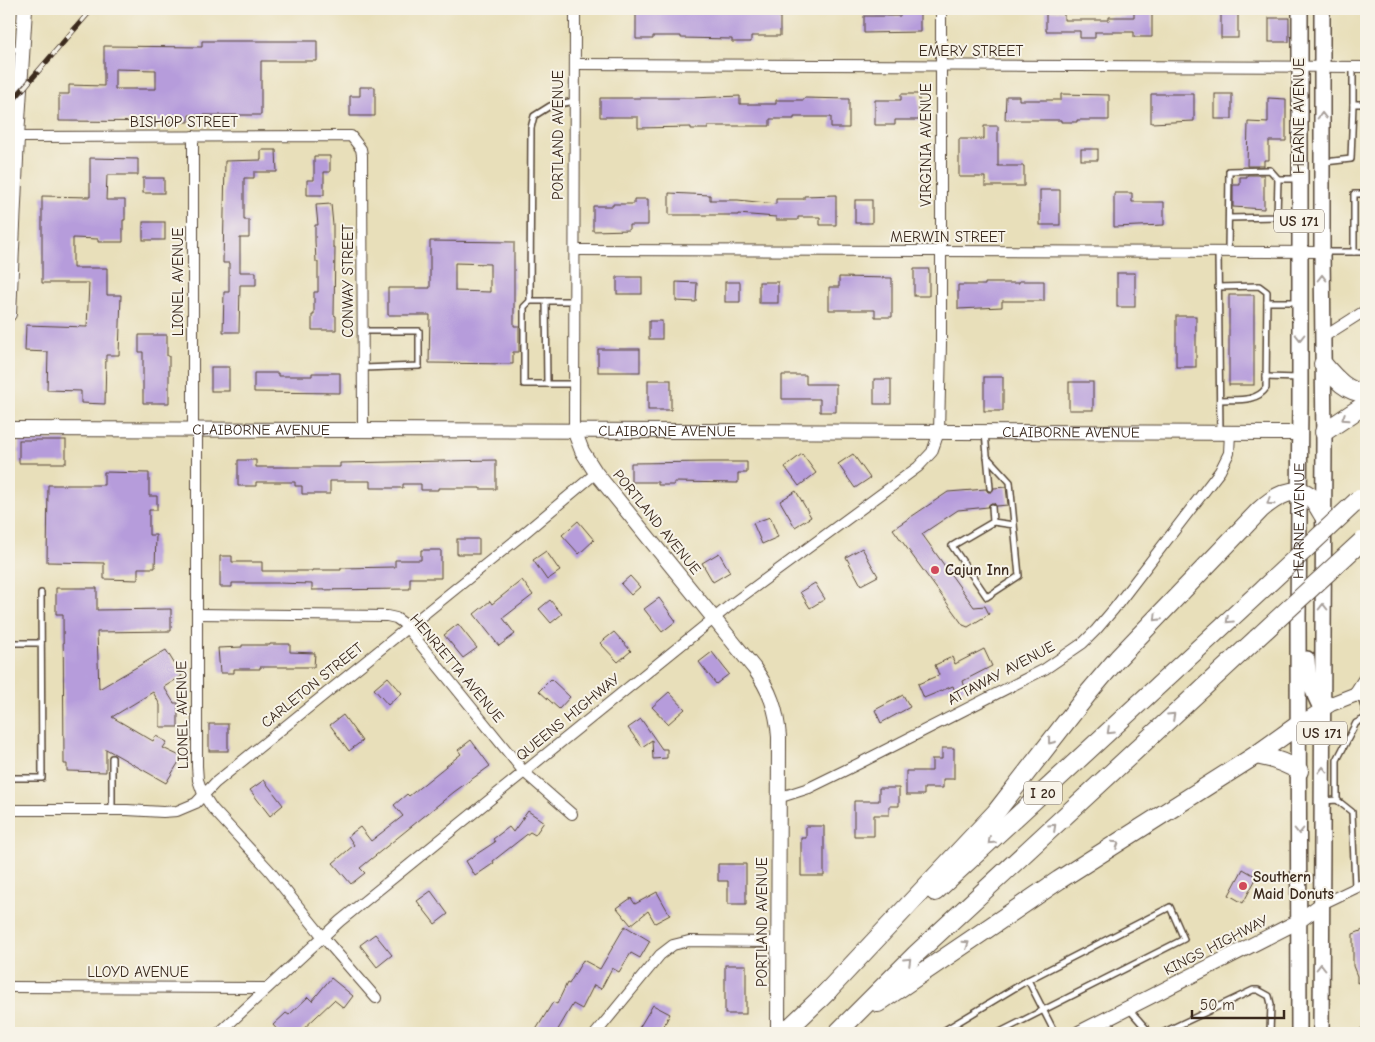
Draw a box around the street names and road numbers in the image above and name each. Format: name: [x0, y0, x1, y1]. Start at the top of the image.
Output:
street label: EMERY STREET: [919, 42, 1023, 60]
street label: HEARNE AVENUE: [1290, 58, 1308, 174]
street label: PORTLAND AVENUE: [549, 70, 567, 200]
street label: VIRGINIA AVENUE: [917, 83, 935, 207]
street label: BISHOP STREET: [130, 113, 238, 131]
road number: US 171: [1274, 210, 1324, 232]
street label: CONWAY STREET: [339, 224, 357, 338]
street label: LIONEL AVENUE: [169, 228, 187, 336]
street label: MERWIN STREET: [890, 228, 1006, 246]
street label: CLAIBORNE AVENUE: [192, 421, 330, 439]
street label: CLAIBORNE AVENUE: [598, 422, 736, 440]
street label: CLAIBORNE AVENUE: [1002, 423, 1140, 442]
street label: HEARNE AVENUE: [1289, 463, 1308, 579]
street label: PORTLAND AVENUE: [609, 466, 705, 578]
street label: HENRIETTA AVENUE: [406, 610, 508, 726]
street label: ATTAWAY AVENUE: [944, 637, 1058, 709]
street label: CARLETON STREET: [257, 638, 367, 732]
street label: LIONEL AVENUE: [172, 661, 192, 769]
street label: QUEENS HIGHWAY: [512, 669, 624, 765]
road number: US 171: [1297, 721, 1347, 744]
road number: I 20: [1024, 781, 1062, 804]
street label: PORTLAND AVENUE: [753, 857, 771, 987]
street label: KINGS HIGHWAY: [1161, 911, 1271, 979]
street label: LLOYD AVENUE: [87, 963, 189, 981]

